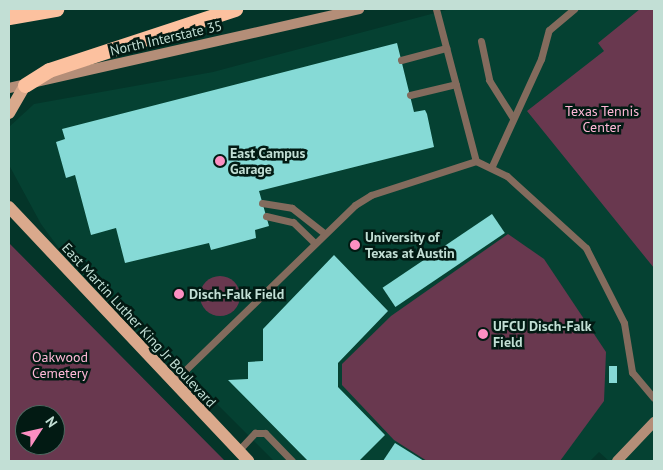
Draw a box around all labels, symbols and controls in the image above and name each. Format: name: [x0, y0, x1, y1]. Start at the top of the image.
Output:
street label: North Interstate 35: [108, 17, 224, 59]
park label: Texas Tennis Center: [565, 103, 639, 136]
place label: East Campus Garage: [230, 145, 305, 178]
marker: East Campus Garage: [214, 155, 226, 167]
place label: University of Texas at Austin: [365, 229, 455, 262]
street label: East Martin Luther King Jr Boulevard: [58, 239, 220, 411]
marker: University of Texas at Austin: [349, 239, 361, 251]
place label: Disch-Falk Field: [189, 286, 285, 302]
marker: Disch-Falk Field: [173, 288, 185, 300]
place label: UFCU Disch-Falk Field: [493, 318, 592, 351]
marker: UFCU Disch-Falk Field: [477, 328, 489, 340]
park label: Oakwood Cemetery: [32, 349, 88, 382]
north arrow: [15, 405, 65, 455]
text: N: [41, 413, 61, 431]

